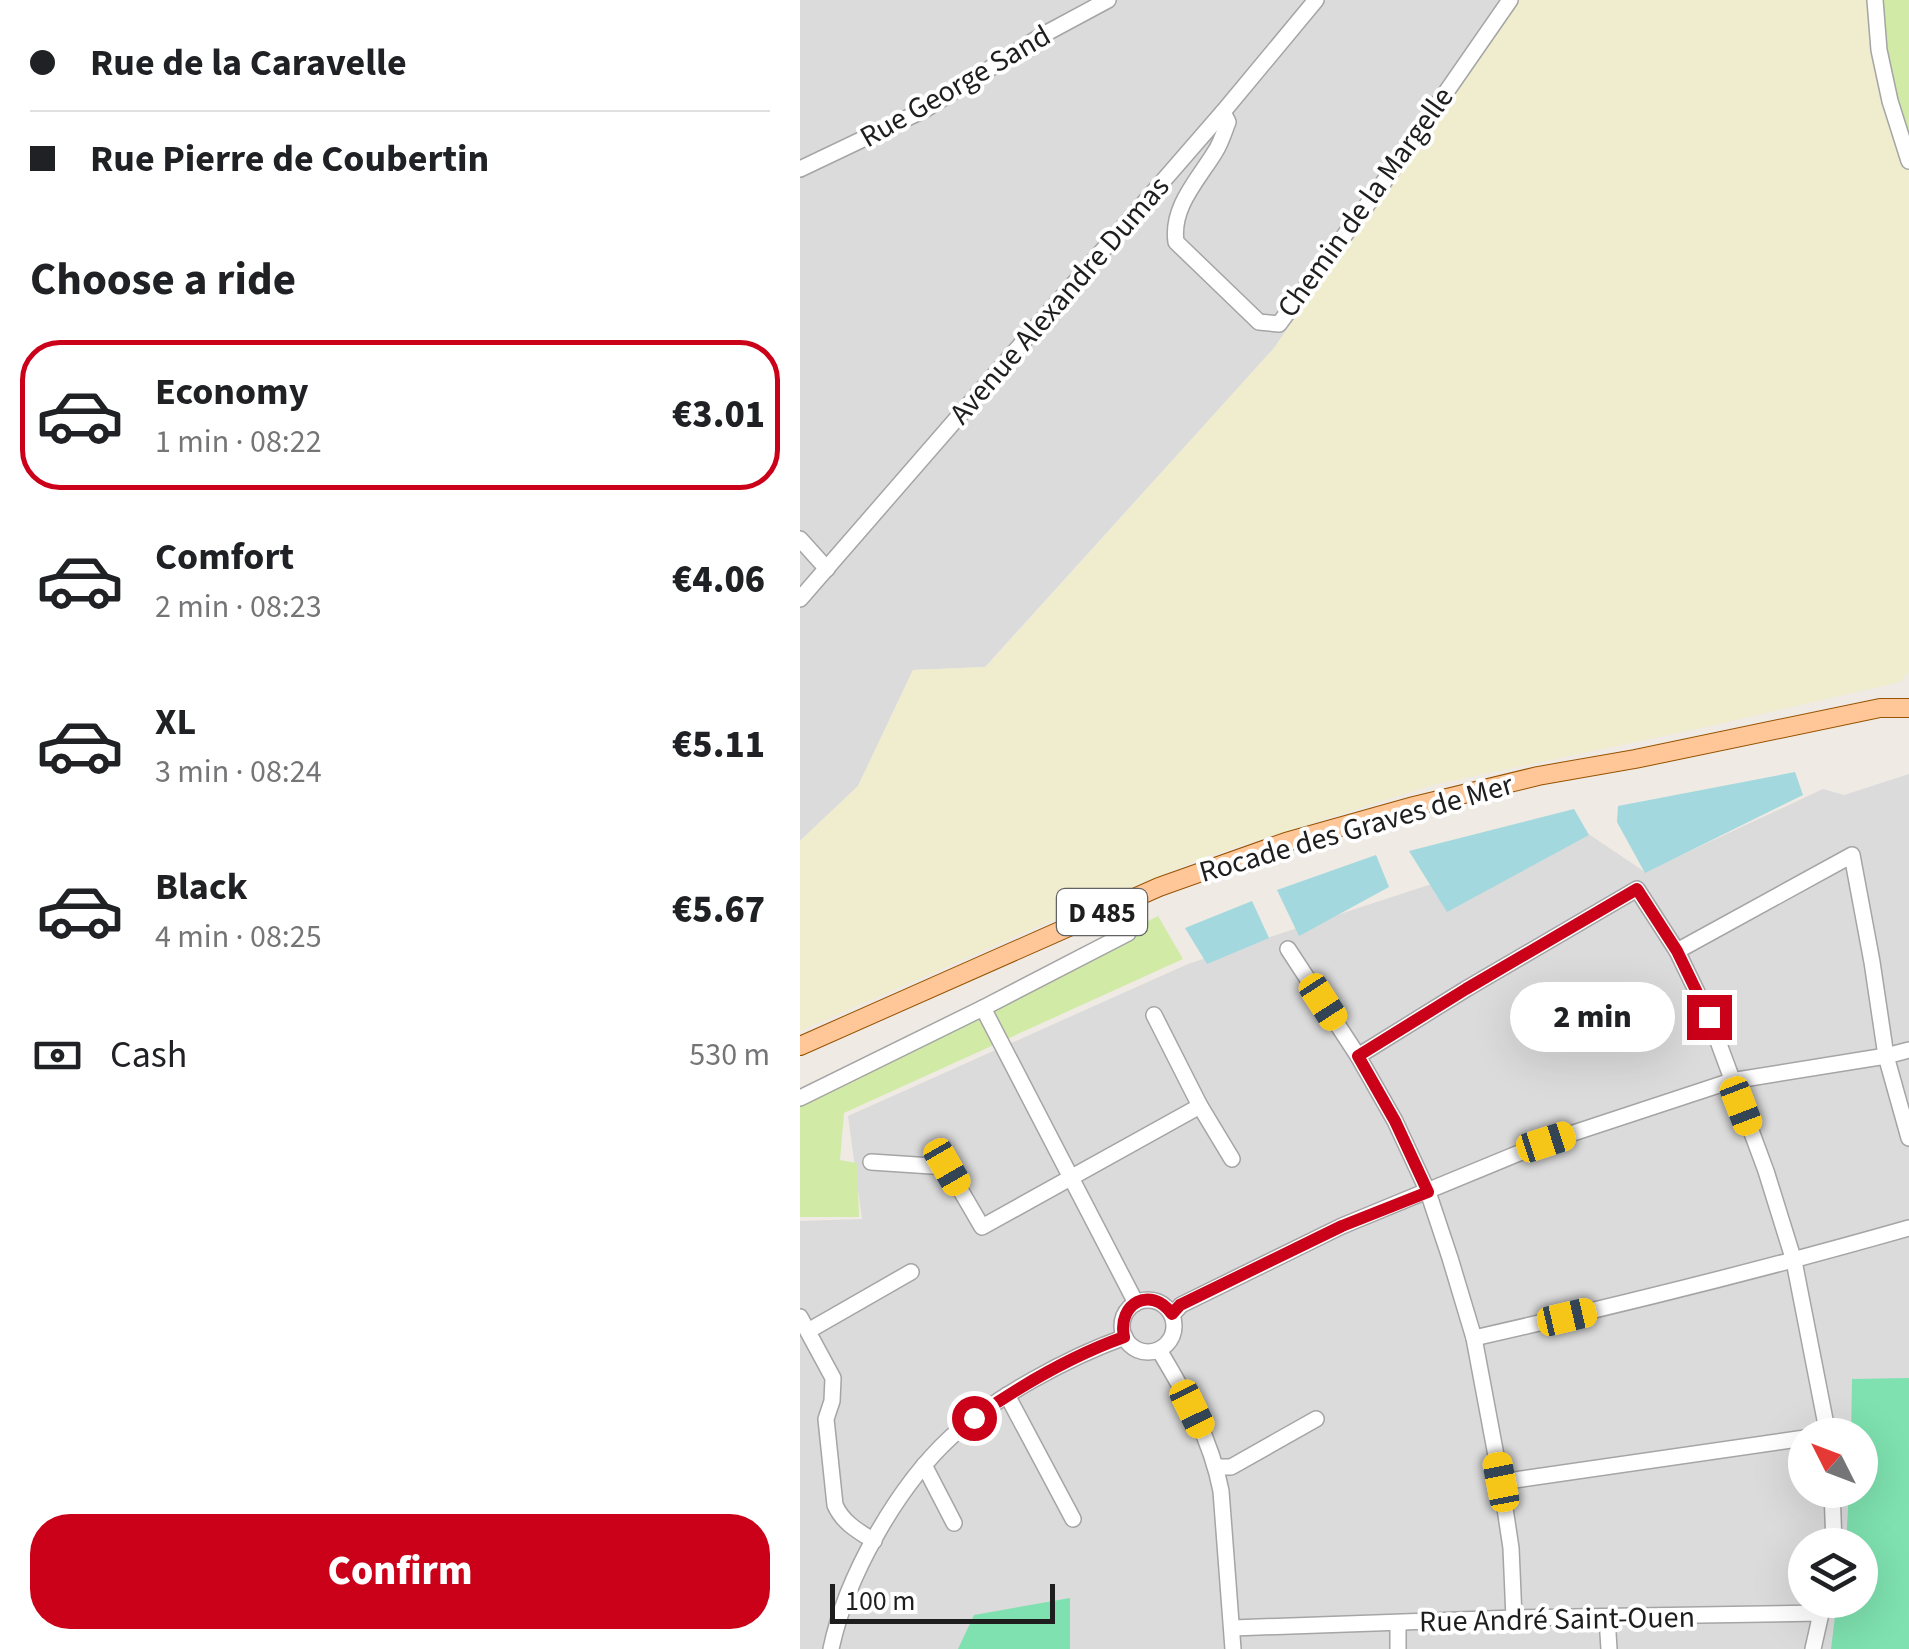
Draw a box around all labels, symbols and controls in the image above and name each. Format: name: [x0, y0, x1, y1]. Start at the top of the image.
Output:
street label: Rue George Sand: [852, 14, 1059, 159]
text: Rue de la Caravelle: [90, 36, 407, 90]
street label: Chemin de la Margelle: [1267, 78, 1464, 327]
text: Rue Pierre de Coubertin: [90, 132, 489, 186]
street label: Avenue Alexandre Dumas: [939, 167, 1179, 434]
text: Choose a ride: [30, 248, 296, 312]
text: Economy: [155, 365, 308, 419]
icon: car: [35, 370, 125, 460]
text: €3.01: [672, 388, 765, 442]
text: 1 min · 08:22: [155, 419, 322, 465]
text: Comfort: [155, 530, 294, 584]
icon: car: [35, 535, 125, 625]
text: €4.06: [672, 553, 765, 607]
text: 2 min · 08:23: [155, 584, 322, 630]
text: XL: [155, 695, 196, 749]
icon: car: [35, 700, 125, 790]
text: €5.11: [672, 718, 765, 772]
text: 3 min · 08:24: [155, 749, 322, 795]
street label: Rocade des Graves de Mer: [1194, 763, 1519, 894]
text: Black: [155, 860, 248, 914]
icon: car: [35, 865, 125, 955]
text: €5.67: [672, 883, 765, 937]
road number: D 485: [1057, 889, 1147, 935]
text: 4 min · 08:25: [155, 914, 322, 960]
car: [1294, 969, 1352, 1035]
callout: 2 min: [1509, 982, 1674, 1052]
text: 2 min: [1553, 994, 1632, 1040]
route end: [1687, 995, 1732, 1040]
icon: cash: [30, 1028, 85, 1083]
text: Cash: [110, 1028, 187, 1082]
text: 530 m: [689, 1032, 770, 1078]
car: [1716, 1073, 1766, 1139]
car: [1513, 1118, 1579, 1166]
car: [919, 1134, 975, 1200]
car: [1534, 1296, 1600, 1338]
car: [1165, 1375, 1219, 1443]
route start: [952, 1396, 997, 1441]
north arrow: [1788, 1418, 1878, 1508]
map controls: [1788, 1418, 1878, 1618]
car: [1481, 1450, 1521, 1514]
button: Confirm: [30, 1514, 770, 1629]
button: layers: [1788, 1528, 1878, 1618]
scale bar: [830, 1579, 1055, 1624]
text: 100 m: [845, 1581, 916, 1621]
street label: Rue André Saint-Ouen: [1419, 1596, 1695, 1643]

